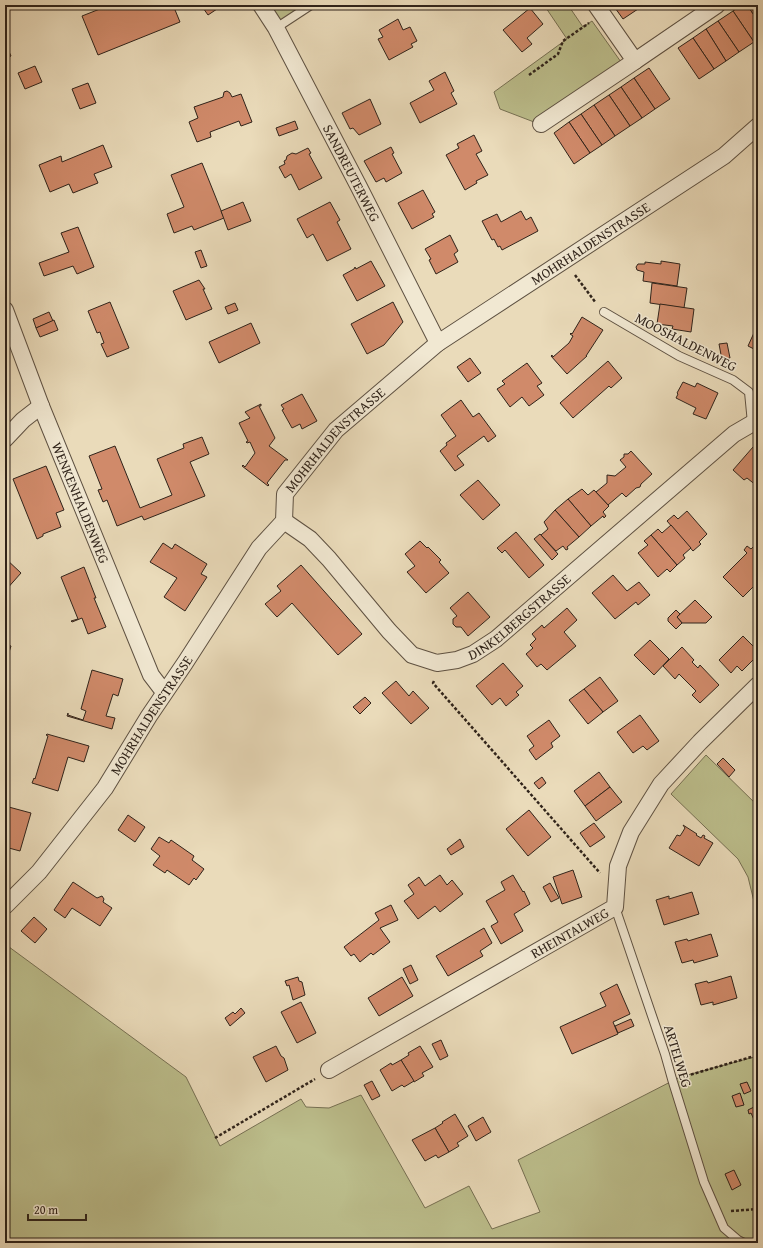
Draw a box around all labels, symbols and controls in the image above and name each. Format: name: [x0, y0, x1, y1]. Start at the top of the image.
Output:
street label: SANDREUTERWEG: [318, 121, 385, 225]
street label: MOHRHALDENSTRASSE: [527, 197, 654, 290]
street label: MOOSHALDENWEG: [632, 308, 740, 376]
street label: MOHRHALDENSTRASSE: [280, 382, 389, 497]
street label: WENKENHALDENWEG: [47, 439, 114, 566]
street label: DINKELBERGSTRASSE: [465, 569, 575, 665]
street label: MOHRHALDENSTRASSE: [105, 652, 197, 779]
street label: RHEINTALWEG: [527, 903, 612, 963]
street label: ARTELWEG: [659, 1022, 697, 1090]
scale bar: [28, 1196, 86, 1222]
text: 20 m: [34, 1201, 58, 1218]

